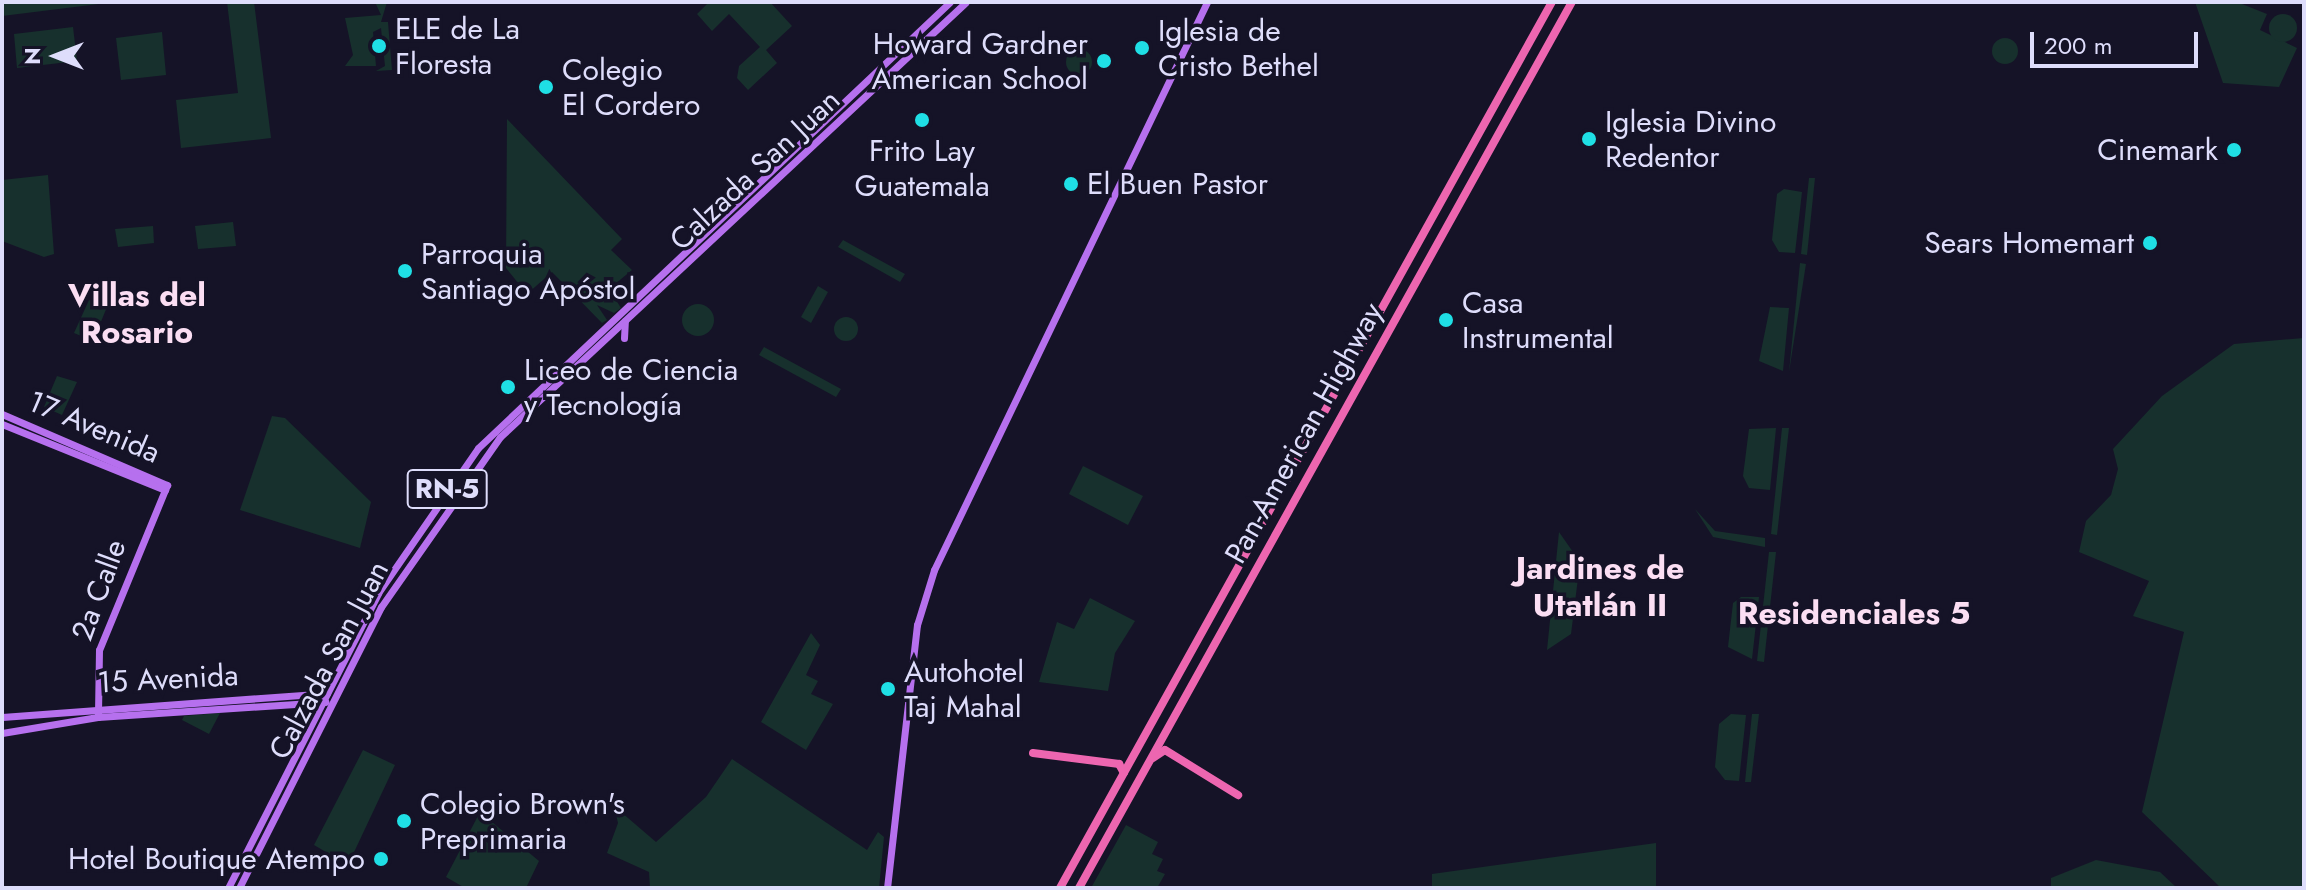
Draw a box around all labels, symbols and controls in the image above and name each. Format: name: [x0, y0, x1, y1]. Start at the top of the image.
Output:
place label: ELE de La Floresta: [395, 11, 520, 82]
place label: Iglesia de Cristo Bethel: [1158, 13, 1319, 84]
north arrow: [16, 16, 96, 96]
scale bar: [2034, 16, 2202, 66]
place label: Howard Gardner American School: [872, 26, 1088, 96]
text: 200 m: [2044, 28, 2112, 63]
marker: ELE de La Floresta: [370, 37, 388, 55]
marker: Iglesia de Cristo Bethel: [1133, 39, 1151, 57]
text: N: [16, 47, 48, 65]
place label: Colegio El Cordero: [562, 52, 700, 122]
marker: Howard Gardner American School: [1095, 52, 1113, 70]
marker: Colegio El Cordero: [537, 78, 555, 96]
street label: Calzada San Juan: [662, 82, 848, 258]
place label: Iglesia Divino Redentor: [1605, 104, 1776, 174]
marker: Frito Lay Guatemala: [913, 111, 931, 129]
marker: Iglesia Divino Redentor: [1580, 130, 1598, 148]
place label: Cinemark: [2097, 132, 2218, 168]
place label: Frito Lay Guatemala: [854, 133, 990, 204]
marker: Cinemark: [2225, 141, 2243, 159]
place label: El Buen Pastor: [1087, 166, 1268, 202]
marker: El Buen Pastor: [1062, 175, 1080, 193]
place label: Sears Homemart: [1924, 225, 2134, 261]
marker: Sears Homemart: [2141, 234, 2159, 252]
place label: Parroquia Santiago Apóstol: [421, 236, 635, 306]
marker: Parroquia Santiago Apóstol: [396, 262, 414, 280]
district label: Villas del Rosario: [68, 277, 206, 352]
place label: Casa Instrumental: [1462, 285, 1614, 356]
street label: Pan-American Highway: [1217, 297, 1391, 569]
marker: Casa Instrumental: [1437, 311, 1455, 329]
place label: Liceo de Ciencia y Tecnología: [524, 352, 738, 422]
marker: Liceo de Ciencia y Tecnología: [499, 378, 517, 396]
street label: 17 Avenida: [23, 383, 165, 471]
road number: RN-5: [405, 465, 489, 513]
street label: 2a Calle: [64, 535, 134, 645]
district label: Jardines de Utatlán II: [1516, 550, 1684, 625]
street label: Calzada San Juan: [262, 555, 396, 765]
district label: Residenciales 5: [1738, 594, 1970, 632]
place label: Autohotel Taj Mahal: [904, 654, 1024, 724]
street label: 15 Avenida: [97, 657, 239, 701]
marker: Autohotel Taj Mahal: [879, 680, 897, 698]
place label: Colegio Brown's Preprimaria: [420, 786, 625, 856]
marker: Colegio Brown's Preprimaria: [395, 812, 413, 830]
place label: Hotel Boutique Atempo: [68, 841, 365, 877]
marker: Hotel Boutique Atempo: [372, 850, 390, 868]

